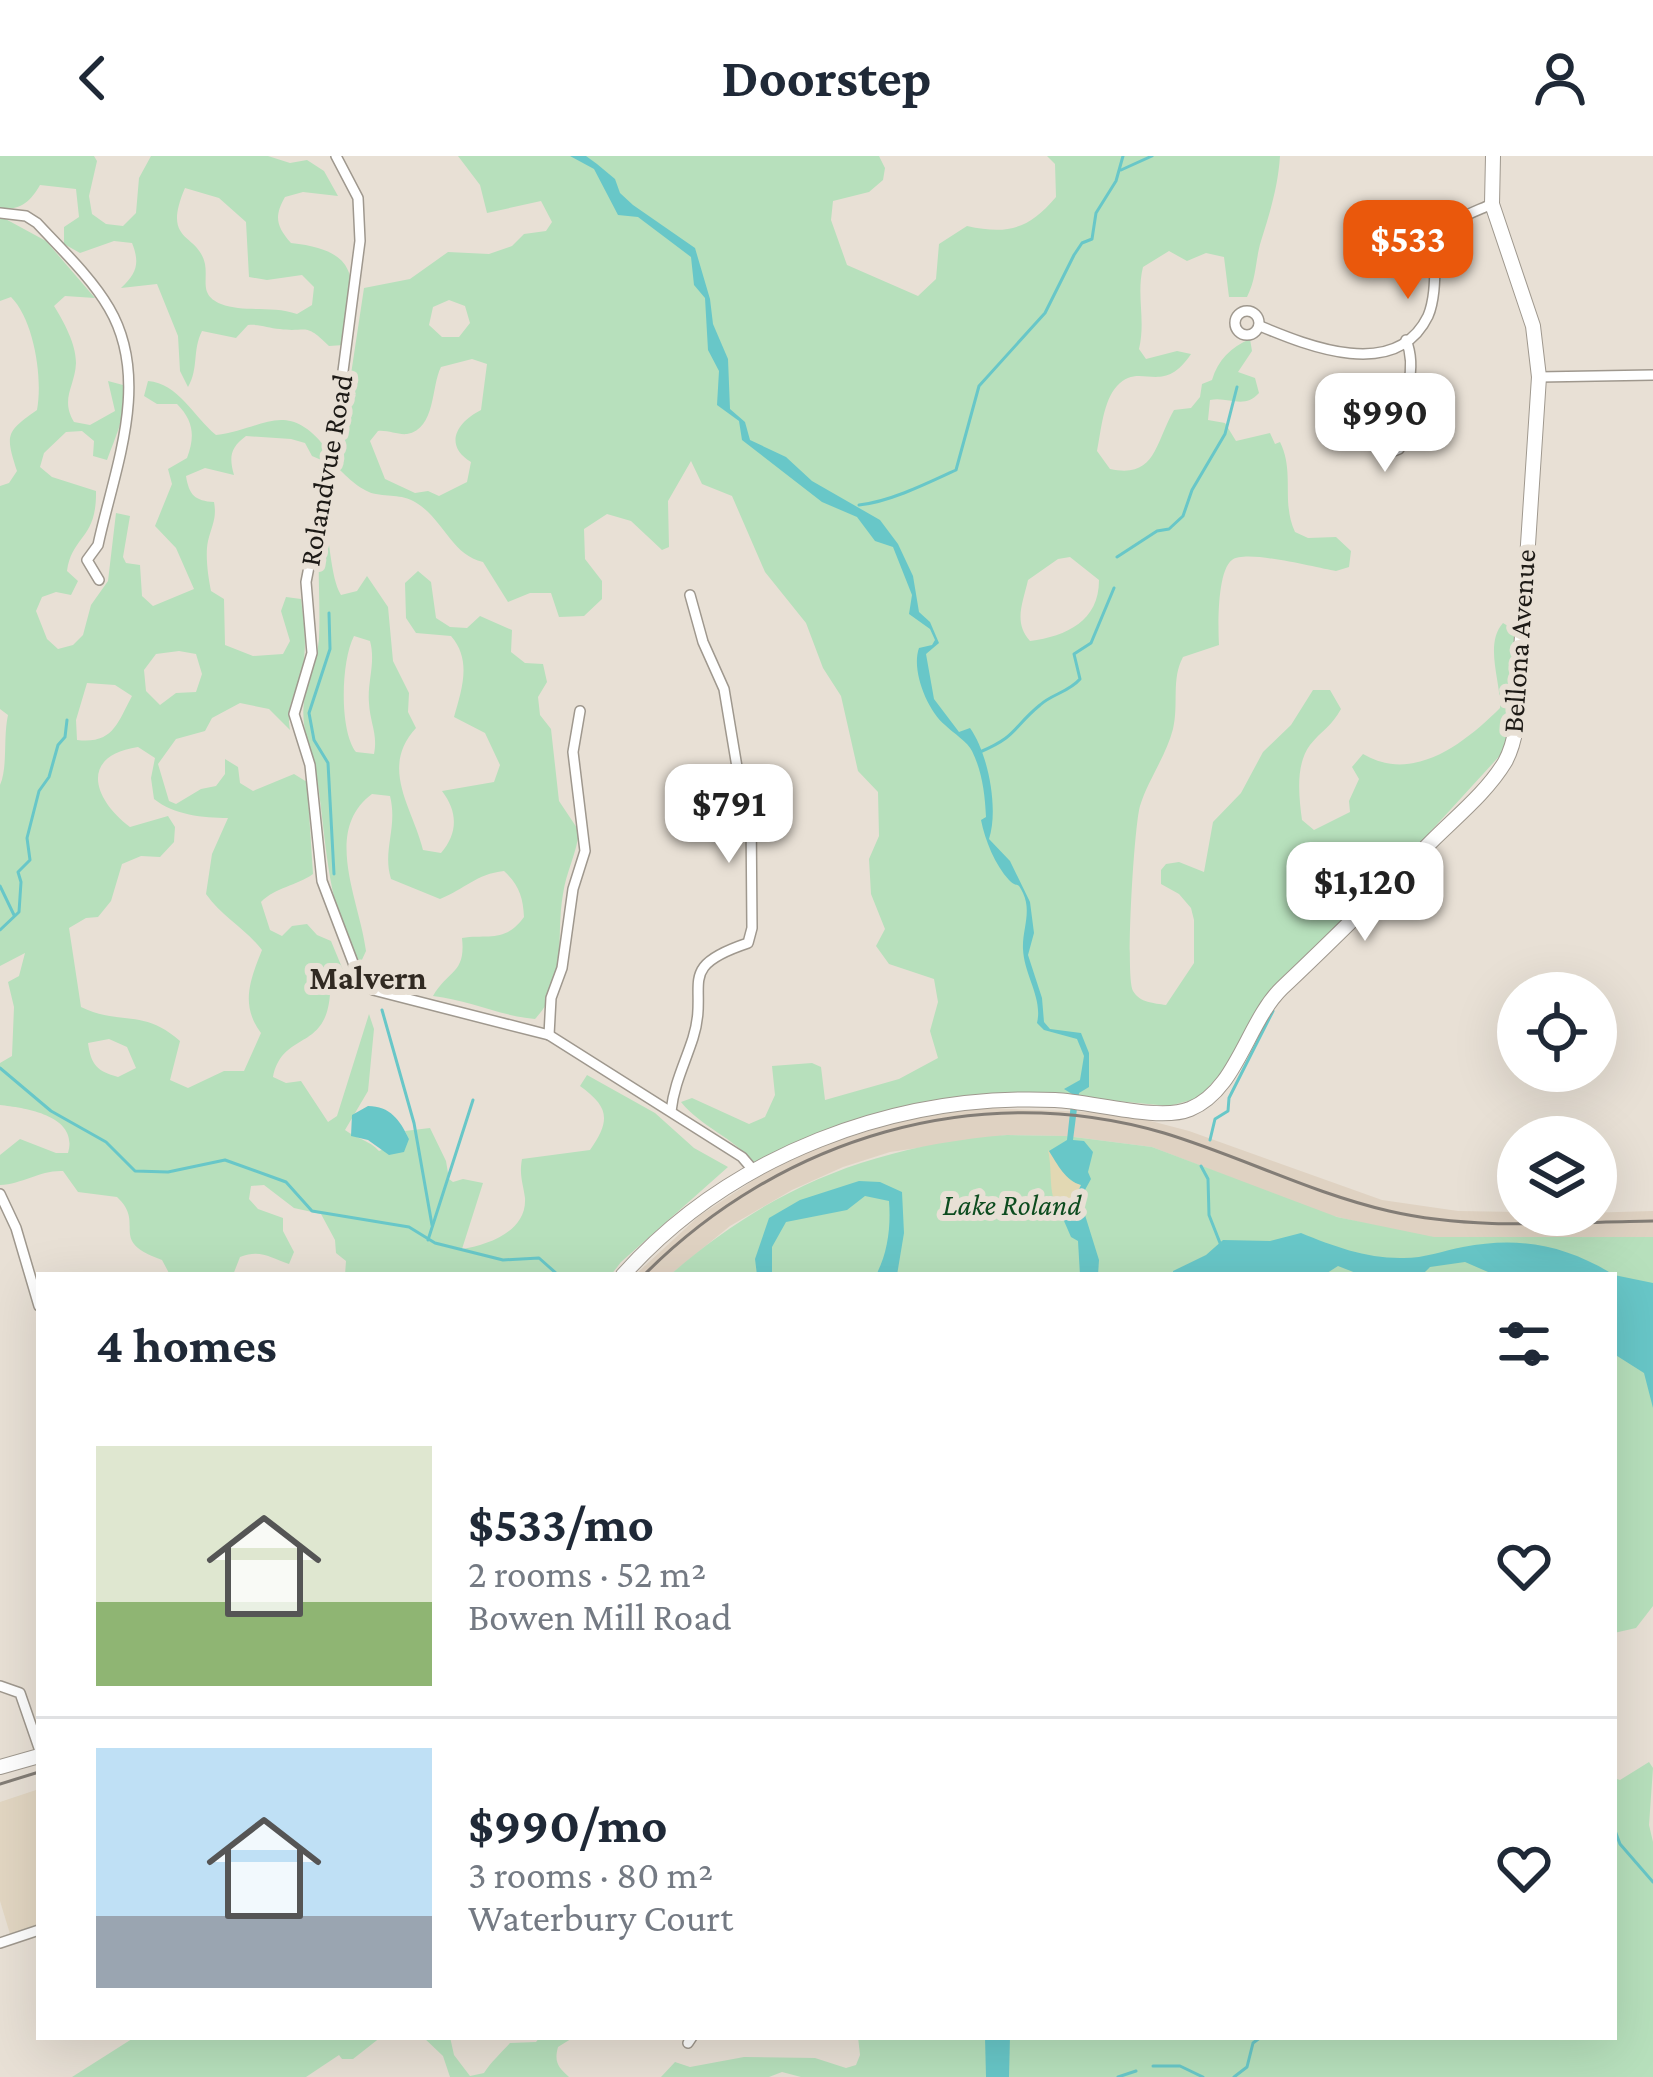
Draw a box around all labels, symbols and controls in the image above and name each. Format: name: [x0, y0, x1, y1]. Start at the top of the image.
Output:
icon: back: [60, 45, 126, 111]
icon: person: [1527, 45, 1593, 111]
text: Doorstep: [721, 48, 932, 108]
pin: $533: [1337, 200, 1479, 302]
text: $533: [1370, 217, 1446, 260]
street label: Rolandvue Road: [292, 371, 359, 568]
pin: $990: [1314, 373, 1456, 475]
text: $990: [1342, 390, 1428, 433]
street label: Bellona Avenue: [1496, 548, 1541, 734]
pin: $791: [658, 764, 800, 866]
text: $791: [692, 781, 766, 824]
pin: $1,120: [1267, 842, 1463, 944]
text: $1,120: [1313, 859, 1417, 902]
district label: Malvern: [309, 959, 427, 996]
map controls: [1497, 972, 1617, 1236]
button: locate: [1497, 972, 1617, 1092]
button: layers: [1497, 1116, 1617, 1236]
park label: Lake Roland: [943, 1188, 1082, 1221]
icon: filters: [1491, 1311, 1557, 1377]
text: 4 homes: [96, 1316, 277, 1373]
icon: home: [192, 1494, 336, 1638]
text: $533/mo: [468, 1495, 654, 1552]
icon: heart: [1491, 1533, 1557, 1599]
text: 2 rooms · 52 m²: [468, 1552, 706, 1595]
text: Bowen Mill Road: [468, 1595, 732, 1638]
icon: home: [192, 1796, 336, 1940]
text: $990/mo: [468, 1796, 668, 1853]
icon: heart: [1491, 1835, 1557, 1901]
text: 3 rooms · 80 m²: [468, 1853, 713, 1896]
text: Waterbury Court: [468, 1896, 733, 1939]

